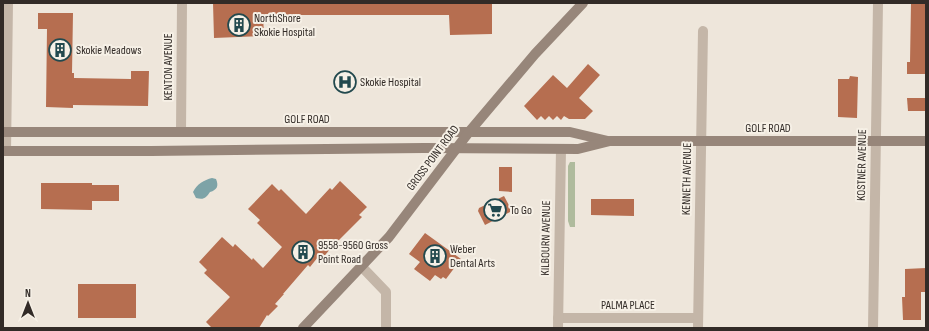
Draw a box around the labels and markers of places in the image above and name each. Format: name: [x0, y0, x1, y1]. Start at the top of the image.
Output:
place label: NorthShore Skokie Hospital: [254, 11, 315, 40]
building icon: NorthShore Skokie Hospital: [226, 12, 252, 38]
building icon: Skokie Meadows: [47, 37, 73, 63]
place label: Skokie Meadows: [76, 43, 142, 58]
hospital icon: Skokie Hospital: [332, 69, 358, 95]
place label: Skokie Hospital: [360, 75, 421, 90]
supermarket icon: To Go: [482, 197, 508, 223]
place label: To Go: [510, 203, 532, 218]
place label: 9558-9560 Gross Point Road: [318, 238, 388, 267]
building icon: 9558-9560 Gross Point Road: [290, 239, 316, 265]
place label: Weber Dental Arts: [450, 242, 495, 271]
building icon: Weber Dental Arts: [422, 243, 448, 269]

